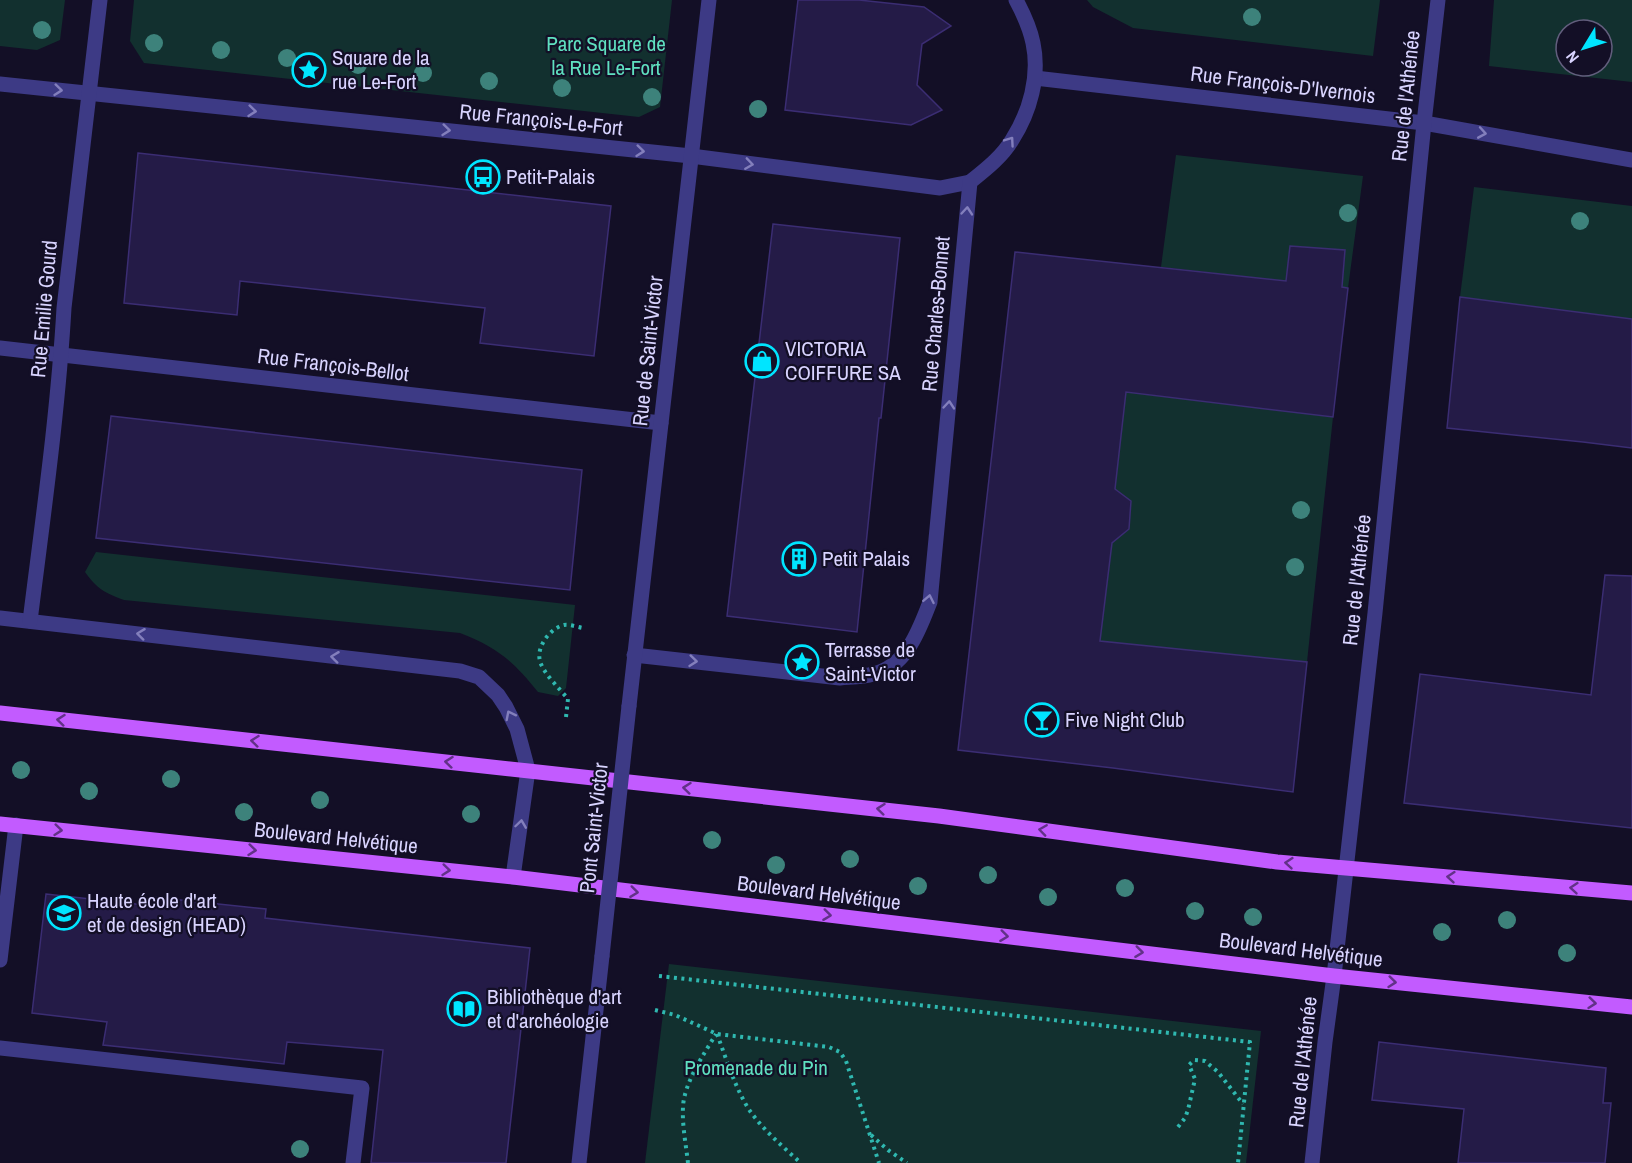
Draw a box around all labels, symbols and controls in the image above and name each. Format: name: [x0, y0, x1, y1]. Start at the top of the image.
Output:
north arrow: [1554, 18, 1614, 78]
park label: Parc Square de la Rue Le-Fort: [546, 29, 666, 82]
street label: Rue de l'Athénée: [1384, 29, 1427, 163]
place label: Square de la rue Le-Fort: [332, 43, 430, 96]
text: N: [1561, 47, 1584, 68]
place icon: Square de la rue Le-Fort: [291, 52, 327, 88]
street label: Rue François-D'Ivernois: [1189, 59, 1377, 110]
one-way arrow: [54, 83, 63, 96]
street label: Rue François-Le-Fort: [458, 97, 624, 143]
one-way arrow: [248, 104, 257, 116]
one-way arrow: [442, 124, 451, 136]
one-way arrow: [1476, 126, 1486, 139]
one-way arrow: [1003, 136, 1014, 147]
one-way arrow: [635, 144, 645, 157]
one-way arrow: [744, 157, 754, 169]
bus stop icon: Petit-Palais: [465, 159, 501, 195]
place label: Petit-Palais: [506, 162, 595, 191]
one-way arrow: [960, 206, 973, 215]
street label: Rue Charles-Bonnet: [914, 235, 957, 393]
street label: Rue Emilie Gourd: [23, 239, 64, 379]
street label: Rue de Saint-Victor: [625, 274, 670, 428]
place label: VICTORIA COIFFURE SA: [785, 334, 901, 387]
street label: Rue François-Bellot: [256, 341, 411, 388]
shop icon: VICTORIA COIFFURE SA: [744, 343, 780, 379]
one-way arrow: [942, 400, 955, 409]
street label: Rue de l'Athénée: [1335, 513, 1378, 647]
building icon: Petit Palais: [781, 541, 817, 577]
place label: Petit Palais: [822, 544, 910, 573]
one-way arrow: [922, 594, 935, 604]
one-way arrow: [137, 628, 146, 641]
place label: Terrasse de Saint-Victor: [825, 635, 916, 688]
place icon: Terrasse de Saint-Victor: [784, 644, 820, 680]
one-way arrow: [330, 651, 339, 663]
one-way arrow: [688, 654, 697, 667]
bar icon: Five Night Club: [1024, 702, 1060, 738]
place label: Five Night Club: [1065, 705, 1185, 734]
one-way arrow: [506, 711, 517, 721]
one-way arrow: [57, 714, 66, 727]
one-way arrow: [251, 735, 260, 748]
one-way arrow: [444, 756, 453, 769]
street label: Pont Saint-Victor: [572, 761, 615, 895]
one-way arrow: [682, 782, 692, 795]
one-way arrow: [876, 804, 885, 816]
street label: Boulevard Helvétique: [253, 814, 419, 861]
one-way arrow: [514, 819, 526, 829]
one-way arrow: [54, 823, 63, 836]
one-way arrow: [1038, 824, 1047, 836]
one-way arrow: [248, 843, 257, 856]
one-way arrow: [1284, 857, 1293, 870]
one-way arrow: [441, 863, 451, 876]
street label: Boulevard Helvétique: [736, 868, 903, 917]
one-way arrow: [1447, 871, 1456, 884]
one-way arrow: [1569, 882, 1578, 895]
one-way arrow: [629, 885, 638, 897]
place label: Haute école d'art et de design (HEAD): [87, 886, 246, 939]
school or university icon: Haute école d'art et de design (HEAD): [46, 895, 82, 931]
one-way arrow: [823, 908, 832, 921]
street label: Boulevard Helvétique: [1218, 925, 1385, 974]
one-way arrow: [999, 930, 1008, 942]
one-way arrow: [1135, 946, 1144, 958]
one-way arrow: [1388, 976, 1397, 988]
place label: Bibliothèque d'art et d'archéologie: [487, 982, 622, 1035]
library icon: Bibliothèque d'art et d'archéologie: [446, 991, 482, 1027]
street label: Rue de l'Athénée: [1281, 995, 1324, 1129]
one-way arrow: [1587, 996, 1596, 1009]
park label: Promenade du Pin: [684, 1053, 828, 1082]

